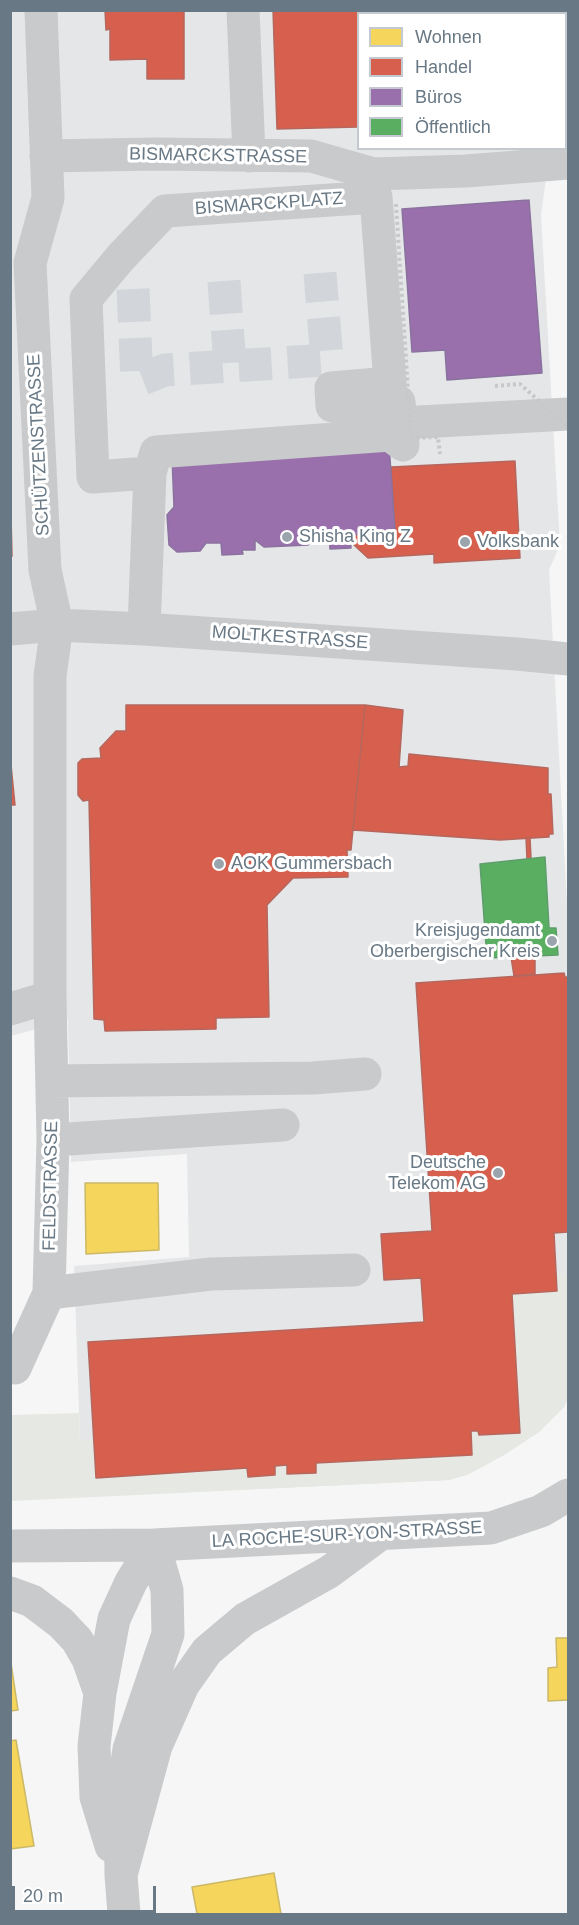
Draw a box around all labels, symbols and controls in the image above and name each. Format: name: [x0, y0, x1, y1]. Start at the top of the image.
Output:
legend: [357, 12, 567, 150]
text: Wohnen: [415, 27, 482, 47]
text: Handel: [415, 57, 472, 77]
text: Büros: [415, 87, 462, 107]
text: Öffentlich: [415, 117, 491, 137]
street label: BISMARCKSTRASSE: [129, 144, 307, 168]
street label: BISMARCKPLATZ: [194, 188, 344, 220]
street label: SCHÜTZENSTRASSE: [23, 354, 55, 536]
place label: Shisha King Z: [299, 526, 411, 548]
marker: Shisha King Z: [280, 530, 294, 544]
place label: Volksbank: [477, 531, 559, 553]
marker: Volksbank: [458, 535, 472, 549]
street label: MOLTKESTRASSE: [211, 622, 369, 654]
place label: AOK Gummersbach: [231, 853, 392, 875]
marker: AOK Gummersbach: [212, 857, 226, 871]
place label: Kreisjugendamt Oberbergischer Kreis: [370, 920, 540, 962]
marker: Kreisjugendamt Oberbergischer Kreis: [545, 934, 559, 948]
street label: FELDSTRASSE: [39, 1121, 63, 1251]
place label: Deutsche Telekom AG: [388, 1152, 486, 1194]
marker: Deutsche Telekom AG: [491, 1166, 505, 1180]
street label: LA ROCHE-SUR-YON-STRASSE: [211, 1517, 483, 1553]
scale bar: [15, 1874, 159, 1912]
text: 20 m: [23, 1886, 63, 1906]

